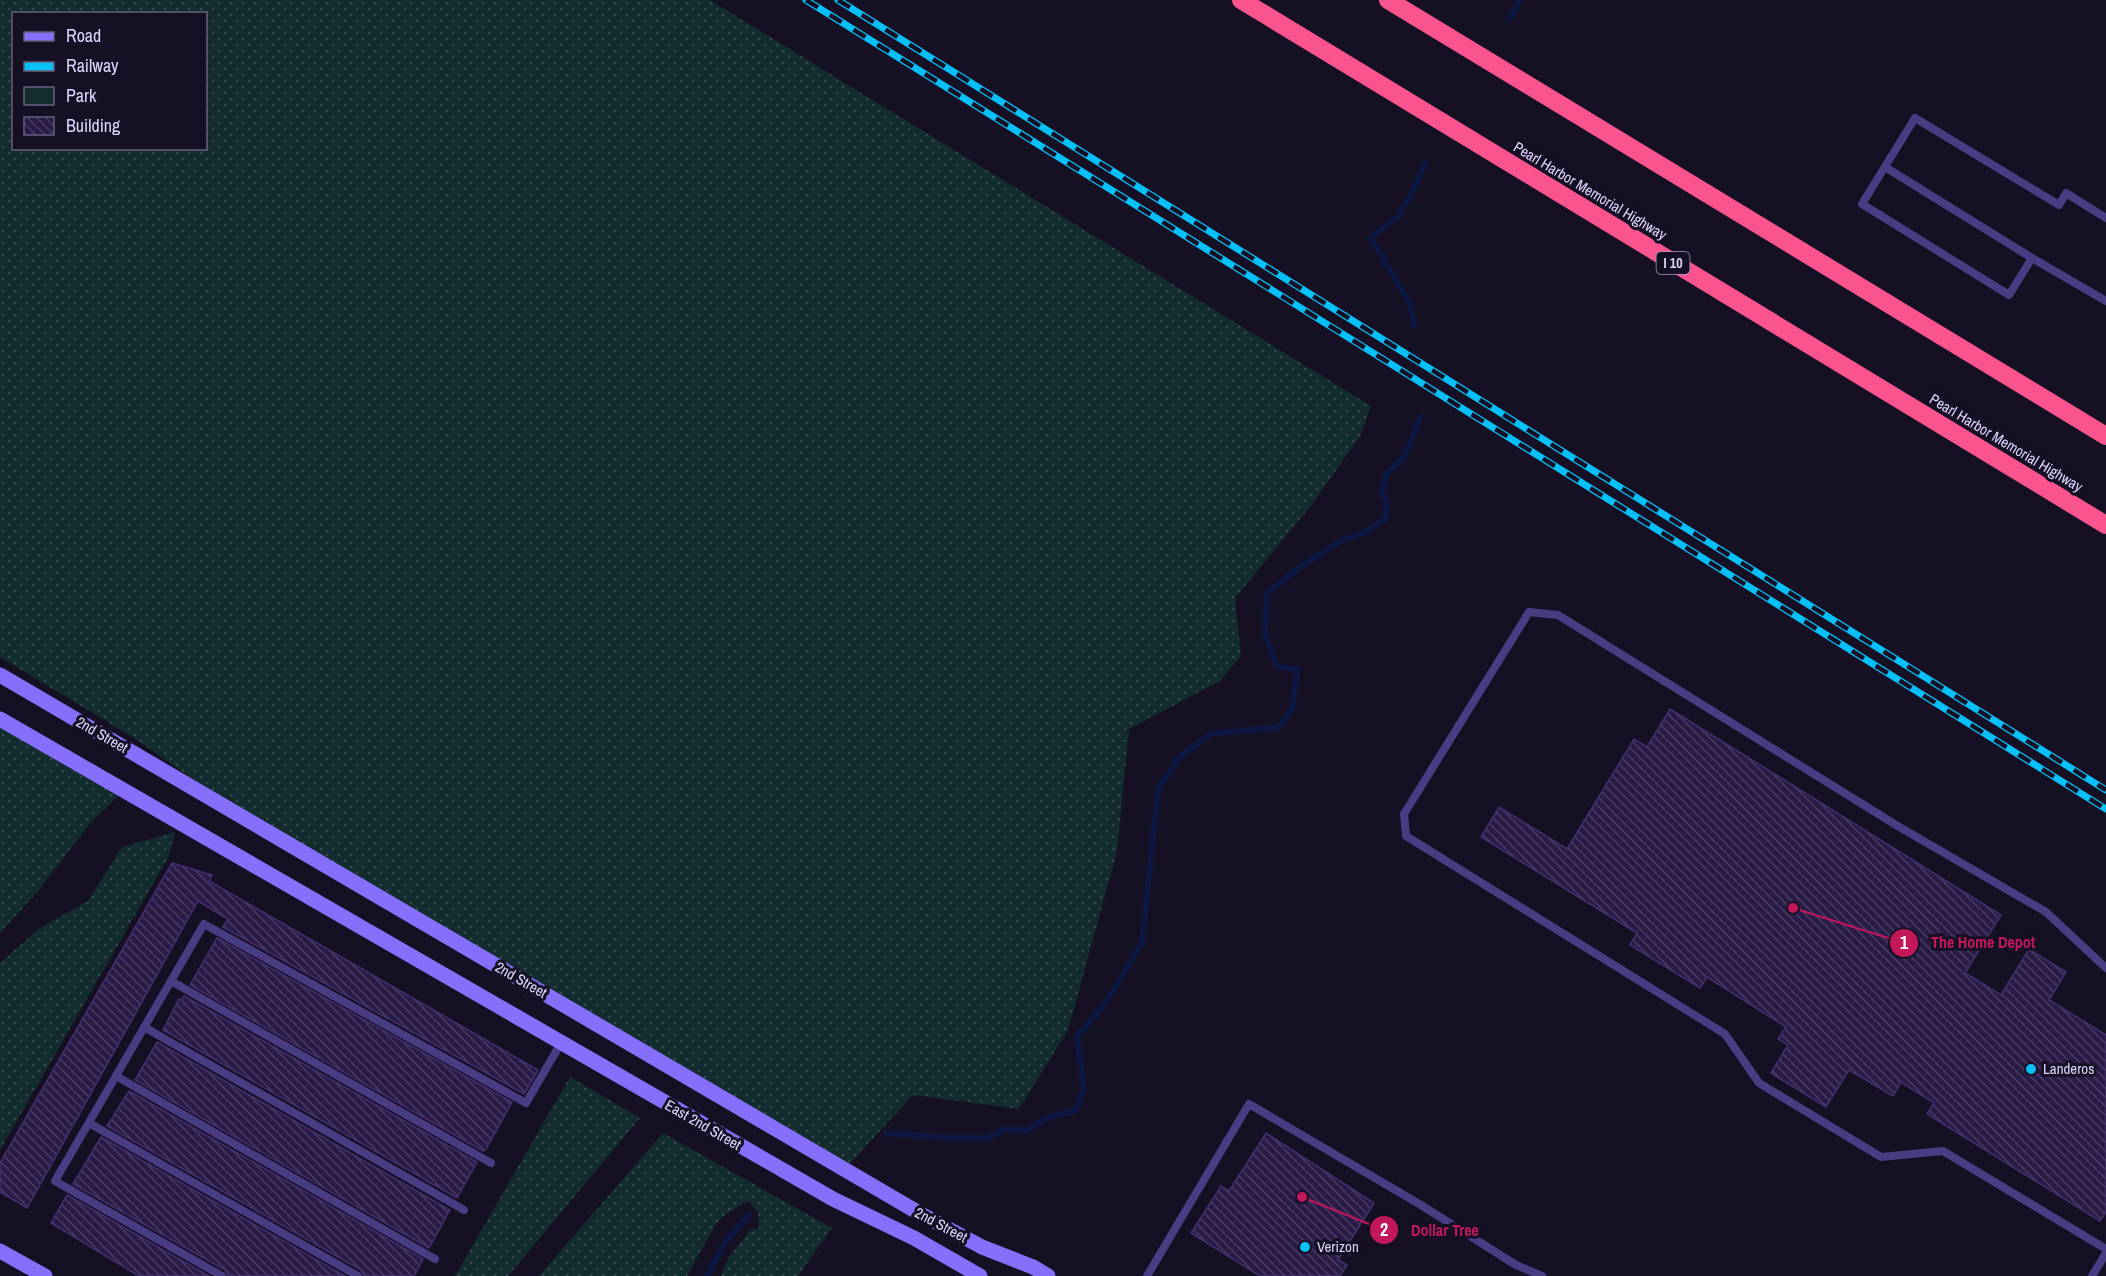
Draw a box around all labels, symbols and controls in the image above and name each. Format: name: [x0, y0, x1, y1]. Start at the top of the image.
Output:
legend: [12, 12, 207, 150]
text: Road: [66, 23, 101, 48]
text: Railway: [66, 53, 119, 78]
text: Park: [66, 83, 97, 108]
text: Building: [66, 113, 121, 138]
street label: Pearl Harbor Memorial Highway: [1510, 136, 1672, 245]
road number: I 10: [1656, 252, 1690, 274]
street label: Pearl Harbor Memorial Highway: [1926, 388, 2088, 497]
street label: 2nd Street: [72, 711, 133, 758]
callout: The Home Depot: [1889, 926, 2047, 960]
text: 1: [1900, 930, 1909, 955]
text: The Home Depot: [1931, 931, 2036, 953]
street label: 2nd Street: [491, 956, 552, 1003]
place label: Landeros: [2043, 1058, 2094, 1079]
marker: Landeros: [2024, 1062, 2038, 1076]
street label: East 2nd Street: [661, 1094, 746, 1155]
street label: 2nd Street: [911, 1202, 972, 1247]
callout: Dollar Tree: [1369, 1213, 1490, 1247]
text: 2: [1380, 1217, 1388, 1242]
text: Dollar Tree: [1411, 1219, 1479, 1241]
place label: Verizon: [1317, 1236, 1359, 1257]
marker: Verizon: [1298, 1240, 1312, 1254]

